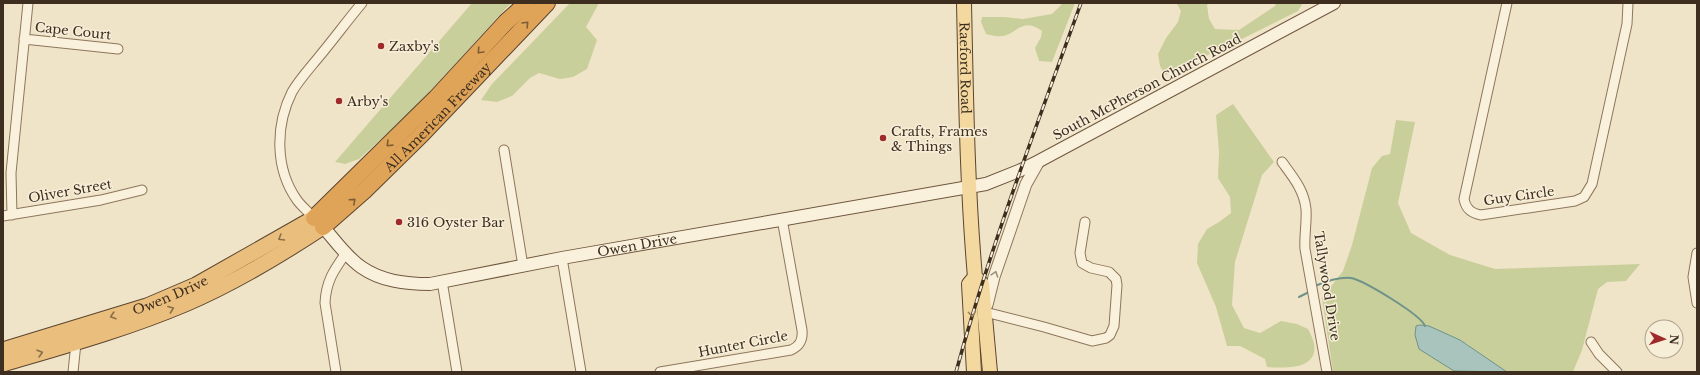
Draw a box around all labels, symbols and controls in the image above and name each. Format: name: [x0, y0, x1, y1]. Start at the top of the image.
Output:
street label: Cape Court: [34, 19, 112, 43]
one-way arrow: [521, 21, 529, 29]
street label: Raeford Road: [956, 22, 975, 114]
street label: South McPherson Church Road: [1050, 30, 1244, 144]
place label: Zaxby's: [389, 38, 439, 55]
marker: Zaxby's: [376, 41, 386, 51]
one-way arrow: [477, 46, 485, 54]
street label: All American Freeway: [380, 58, 495, 176]
place label: Arby's: [346, 93, 388, 110]
marker: Arby's: [334, 96, 344, 106]
place label: Crafts, Frames & Things: [891, 123, 988, 155]
marker: Crafts, Frames & Things: [878, 133, 888, 143]
one-way arrow: [386, 139, 394, 147]
street label: Oliver Street: [27, 175, 113, 207]
street label: Guy Circle: [1483, 183, 1555, 209]
one-way arrow: [348, 198, 356, 206]
place label: 316 Oyster Bar: [407, 214, 505, 231]
marker: 316 Oyster Bar: [394, 217, 404, 227]
street label: Owen Drive: [596, 230, 678, 260]
street label: Tallywood Drive: [1310, 230, 1344, 342]
one-way arrow: [278, 233, 285, 240]
street label: Owen Drive: [130, 271, 211, 318]
one-way arrow: [990, 271, 999, 278]
one-way arrow: [167, 306, 174, 314]
one-way arrow: [110, 311, 117, 320]
one-way arrow: [967, 311, 976, 317]
north arrow: [1644, 319, 1684, 359]
street label: Hunter Circle: [697, 327, 789, 361]
text: N: [1667, 334, 1681, 346]
one-way arrow: [37, 349, 44, 358]

